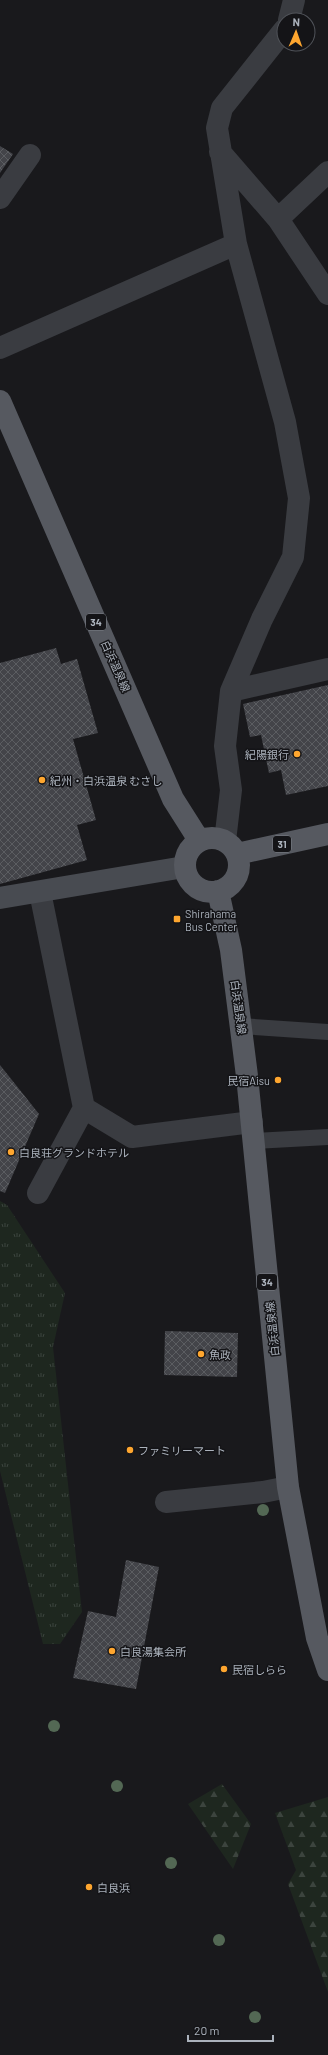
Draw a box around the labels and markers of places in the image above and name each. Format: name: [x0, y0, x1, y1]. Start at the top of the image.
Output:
place label: 紀陽銀行: [245, 748, 289, 761]
marker: 紀陽銀行: [292, 749, 302, 759]
place label: 紀州・白浜温泉 むさし: [50, 774, 162, 787]
marker: 紀州・白浜温泉 むさし: [37, 775, 47, 785]
place label: Shirahama Bus Center: [185, 907, 237, 933]
marker: Shirahama Bus Center: [172, 914, 182, 924]
place label: 民宿Aisu: [227, 1074, 270, 1087]
marker: 民宿Aisu: [273, 1075, 283, 1085]
place label: 白良荘グランドホテル: [19, 1146, 129, 1159]
marker: 白良荘グランドホテル: [6, 1147, 16, 1157]
place label: 魚政: [209, 1348, 231, 1361]
marker: 魚政: [196, 1349, 206, 1359]
place label: ファミリーマート: [138, 1444, 226, 1457]
marker: ファミリーマート: [125, 1445, 135, 1455]
place label: 白良湯集会所: [120, 1645, 187, 1658]
marker: 白良湯集会所: [107, 1646, 117, 1656]
place label: 民宿しらら: [232, 1663, 287, 1676]
marker: 民宿しらら: [219, 1664, 229, 1674]
place label: 白良浜: [97, 1881, 130, 1894]
marker: 白良浜: [84, 1882, 94, 1892]

